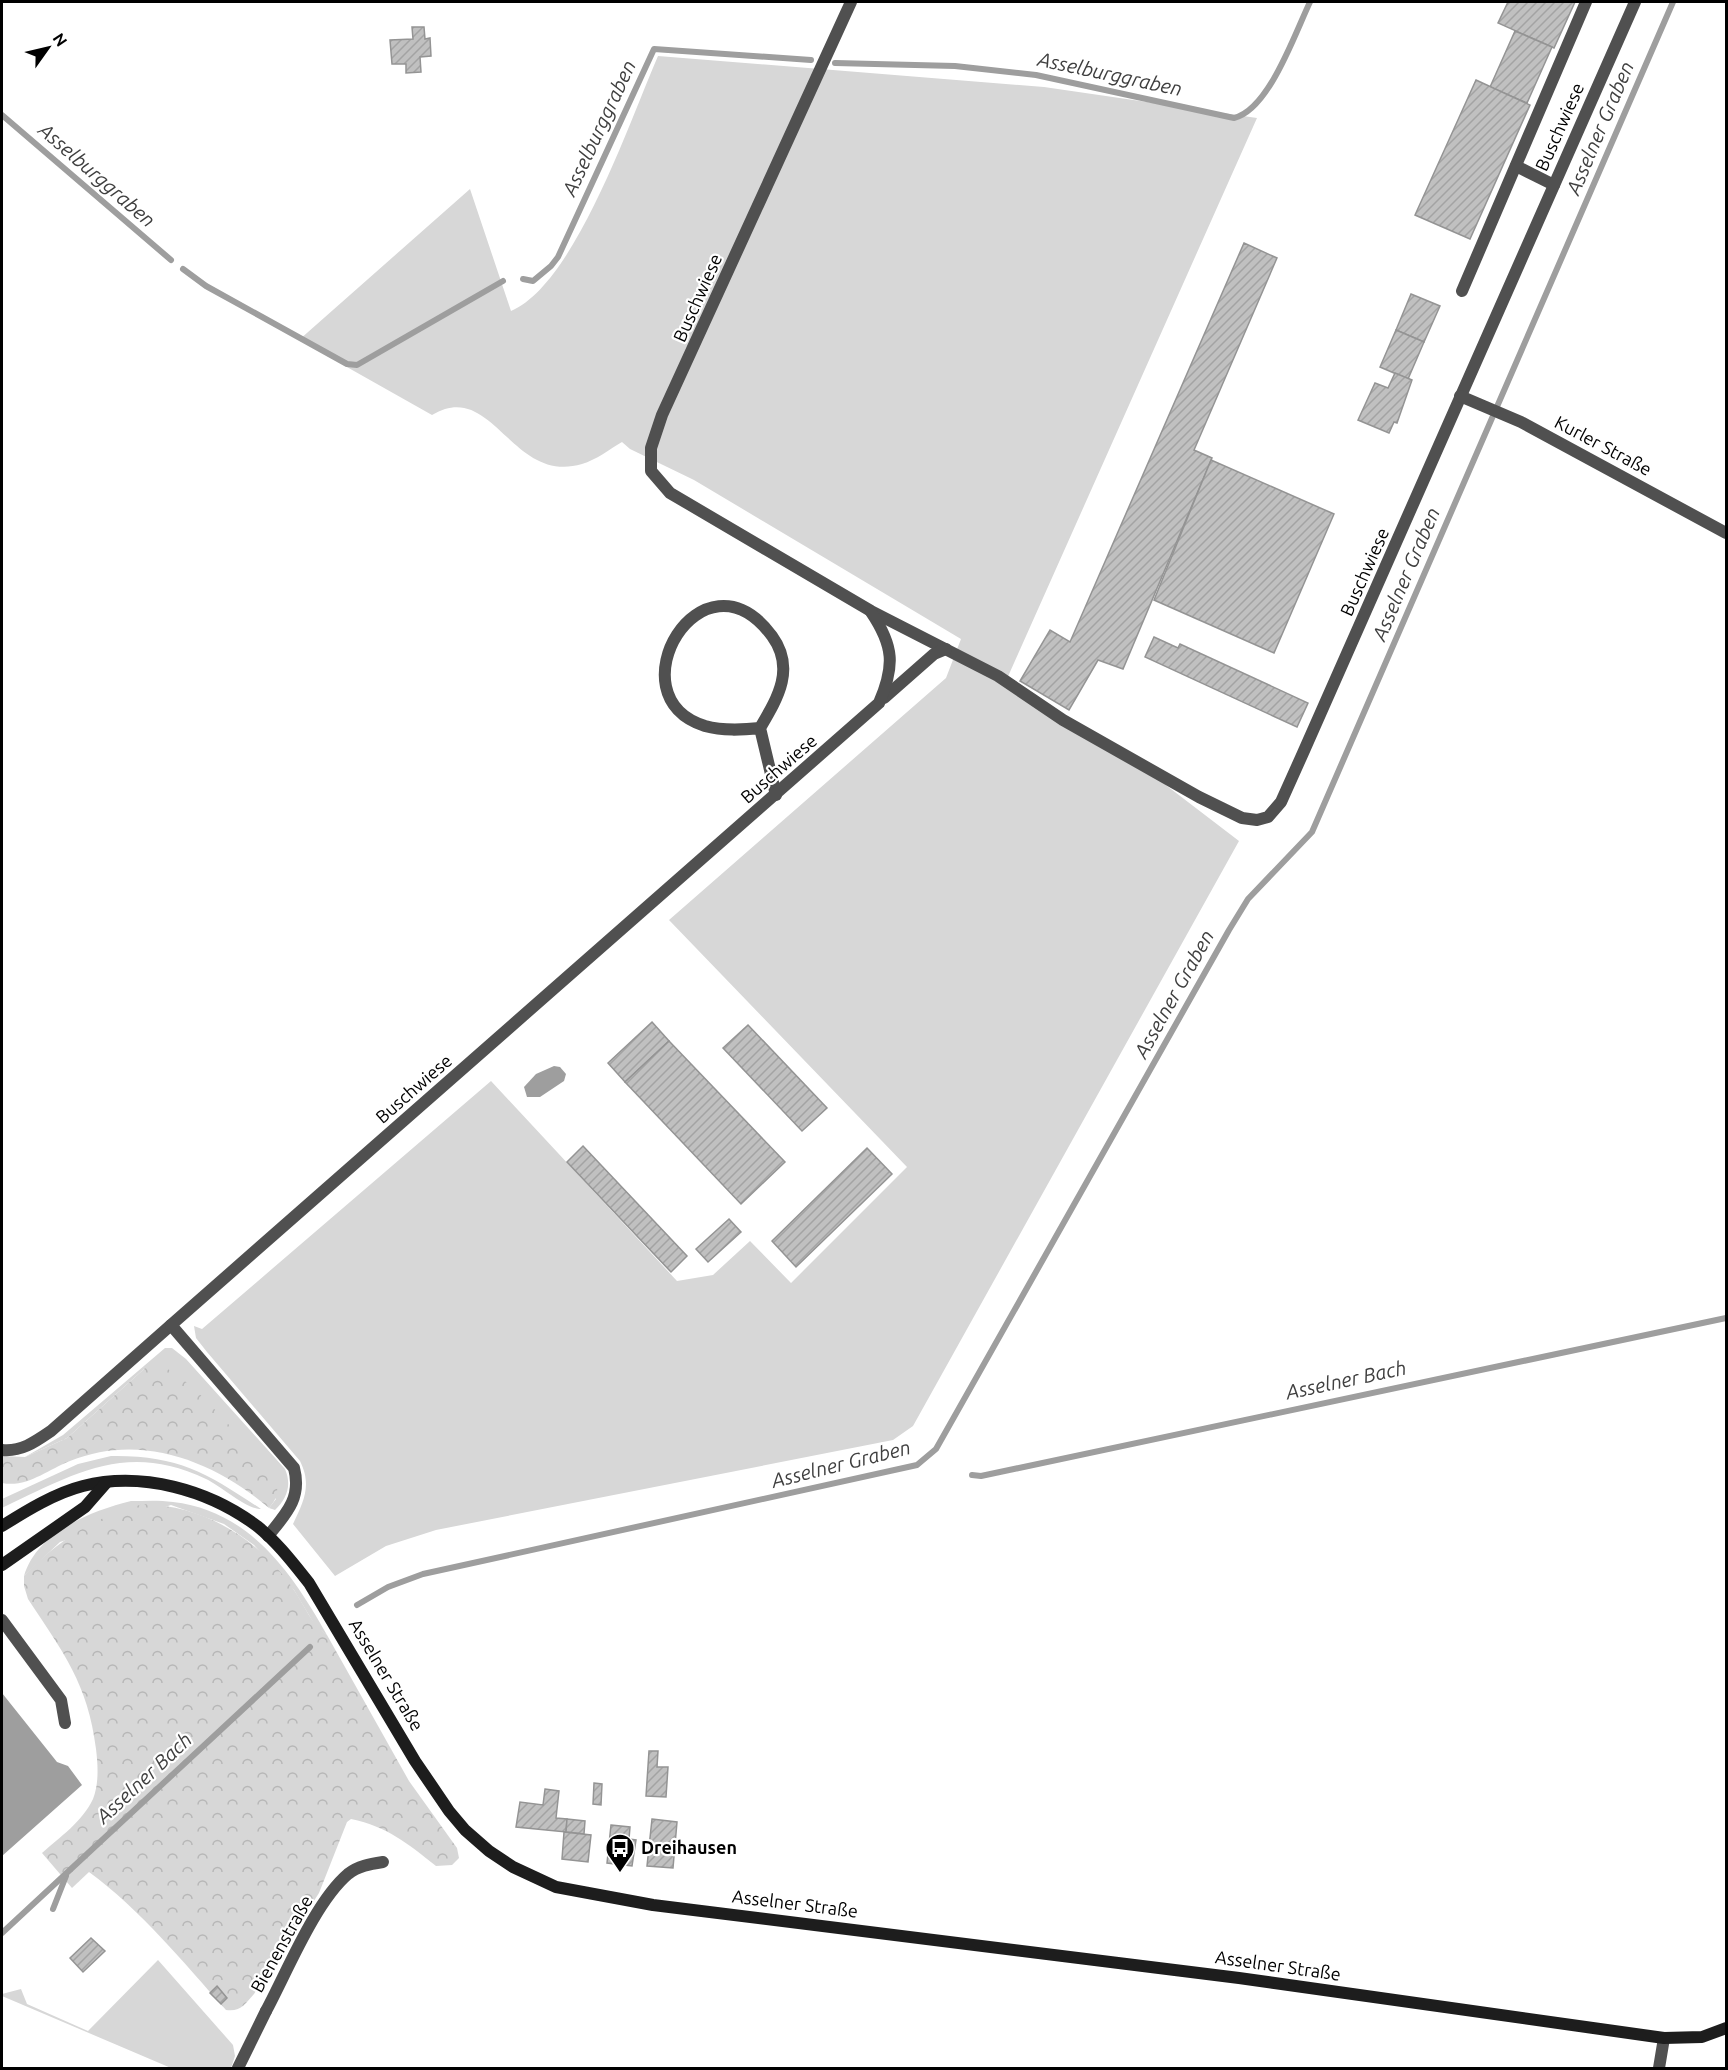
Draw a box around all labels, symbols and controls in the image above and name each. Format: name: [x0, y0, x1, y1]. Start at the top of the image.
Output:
north arrow: [18, 18, 78, 78]
text: N: [50, 30, 71, 50]
water label: Asselburggraben: [1035, 47, 1184, 100]
water label: Asselburggraben: [557, 56, 640, 200]
water label: Asselner Graben: [1561, 58, 1638, 199]
street label: Buschwiese: [1531, 80, 1587, 174]
water label: Asselburggraben: [34, 117, 160, 231]
street label: Buschwiese: [669, 251, 725, 345]
street label: Kurler Straße: [1552, 411, 1655, 479]
water label: Asselner Graben: [1367, 504, 1444, 645]
street label: Buschwiese: [1336, 525, 1392, 619]
street label: Buschwiese: [736, 730, 820, 807]
water label: Asselner Graben: [1128, 926, 1218, 1063]
street label: Buschwiese: [371, 1050, 455, 1127]
water label: Asselner Bach: [1283, 1356, 1408, 1404]
water label: Asselner Graben: [768, 1435, 913, 1492]
street label: Asselner Straße: [346, 1615, 428, 1734]
water label: Asselner Bach: [90, 1727, 196, 1828]
bus stop icon: Dreihausen: [604, 1832, 636, 1874]
place label: Dreihausen: [641, 1837, 737, 1857]
street label: Asselner Straße: [731, 1885, 859, 1921]
street label: Bienenstraße: [246, 1891, 316, 1996]
street label: Asselner Straße: [1214, 1946, 1342, 1984]

